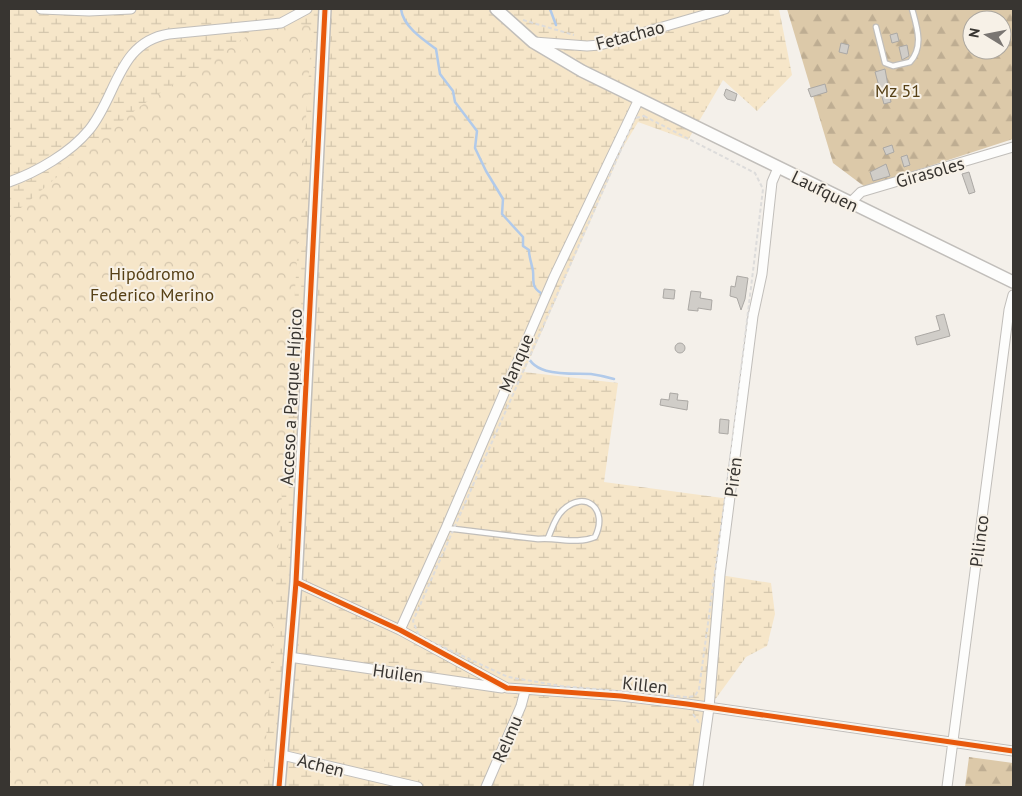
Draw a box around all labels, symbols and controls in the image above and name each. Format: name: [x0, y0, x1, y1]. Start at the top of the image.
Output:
north arrow: [962, 10, 1012, 60]
street label: Fetachao: [593, 15, 667, 55]
text: N: [965, 27, 984, 39]
park label: Mz 51: [875, 79, 921, 102]
street label: Girasoles: [893, 151, 967, 193]
street label: Laufquen: [788, 165, 862, 217]
park label: Hipódromo Federico Merino: [90, 262, 214, 306]
street label: Acceso a Parque Hípico: [275, 308, 307, 486]
street label: Manque: [493, 330, 539, 396]
street label: Pirén: [719, 456, 747, 498]
street label: Pilinco: [964, 514, 994, 568]
street label: Huilen: [371, 658, 425, 688]
street label: Killen: [621, 671, 669, 699]
street label: Relmu: [487, 712, 527, 766]
street label: Achen: [295, 748, 347, 782]

